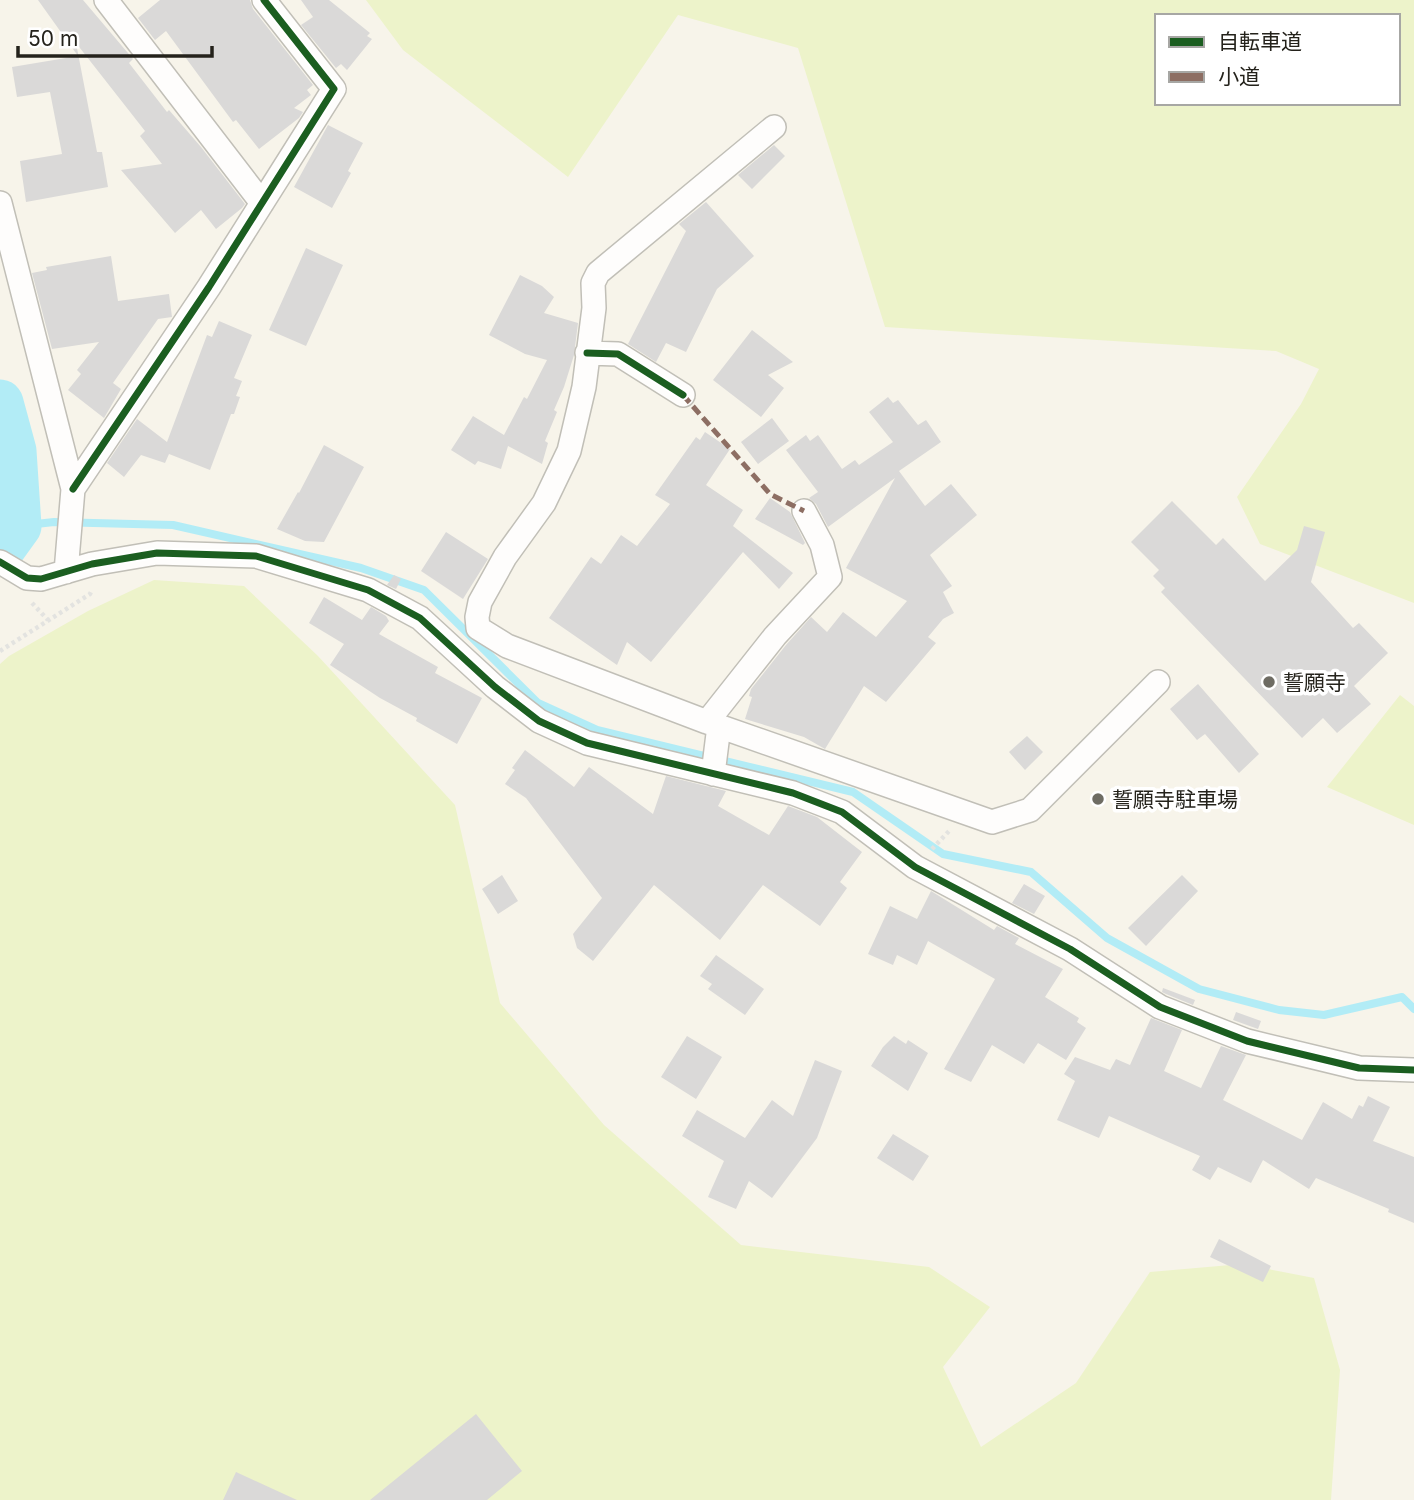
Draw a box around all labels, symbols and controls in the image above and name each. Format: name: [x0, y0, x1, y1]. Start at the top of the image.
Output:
scale bar: [18, 14, 212, 58]
legend: [1155, 14, 1400, 105]
text: 50 m: [28, 26, 78, 51]
text: 自転車道: [1218, 29, 1302, 54]
text: 小道: [1218, 64, 1260, 89]
place label: 誓願寺: [1283, 670, 1346, 695]
marker: 誓願寺: [1261, 674, 1277, 690]
place label: 誓願寺駐車場: [1112, 787, 1238, 812]
marker: 誓願寺駐車場: [1090, 791, 1106, 807]

